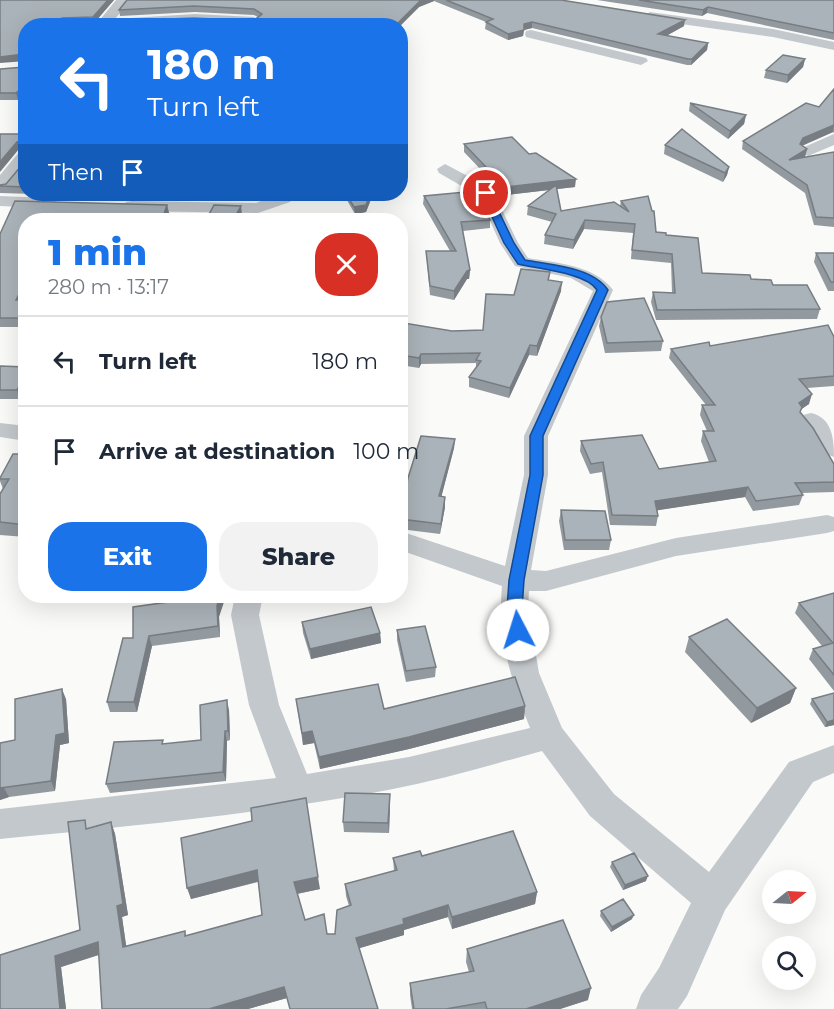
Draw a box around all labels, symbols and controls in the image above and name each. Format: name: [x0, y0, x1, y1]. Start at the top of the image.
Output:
text: 180 m: [147, 38, 276, 90]
icon: left: [48, 42, 126, 120]
text: Turn left: [147, 90, 260, 123]
icon: arrive: [116, 156, 149, 189]
text: Then: [48, 159, 104, 186]
pin: [460, 167, 511, 218]
icon: arrive: [469, 176, 502, 209]
text: 1 min: [48, 230, 147, 274]
button: close: [315, 233, 378, 296]
text: 280 m · 13:17: [48, 275, 169, 299]
icon: left: [48, 345, 81, 378]
text: Turn left: [99, 348, 197, 375]
text: 180 m: [312, 348, 378, 375]
icon: arrive: [48, 435, 81, 468]
text: Arrive at destination: [99, 438, 335, 465]
text: 100 m: [353, 438, 419, 465]
button: Exit: [48, 522, 207, 591]
button: Share: [219, 522, 378, 591]
position arrow: [486, 598, 550, 662]
north arrow: [762, 870, 816, 924]
map controls: [762, 870, 816, 990]
button: search: [762, 936, 816, 990]

